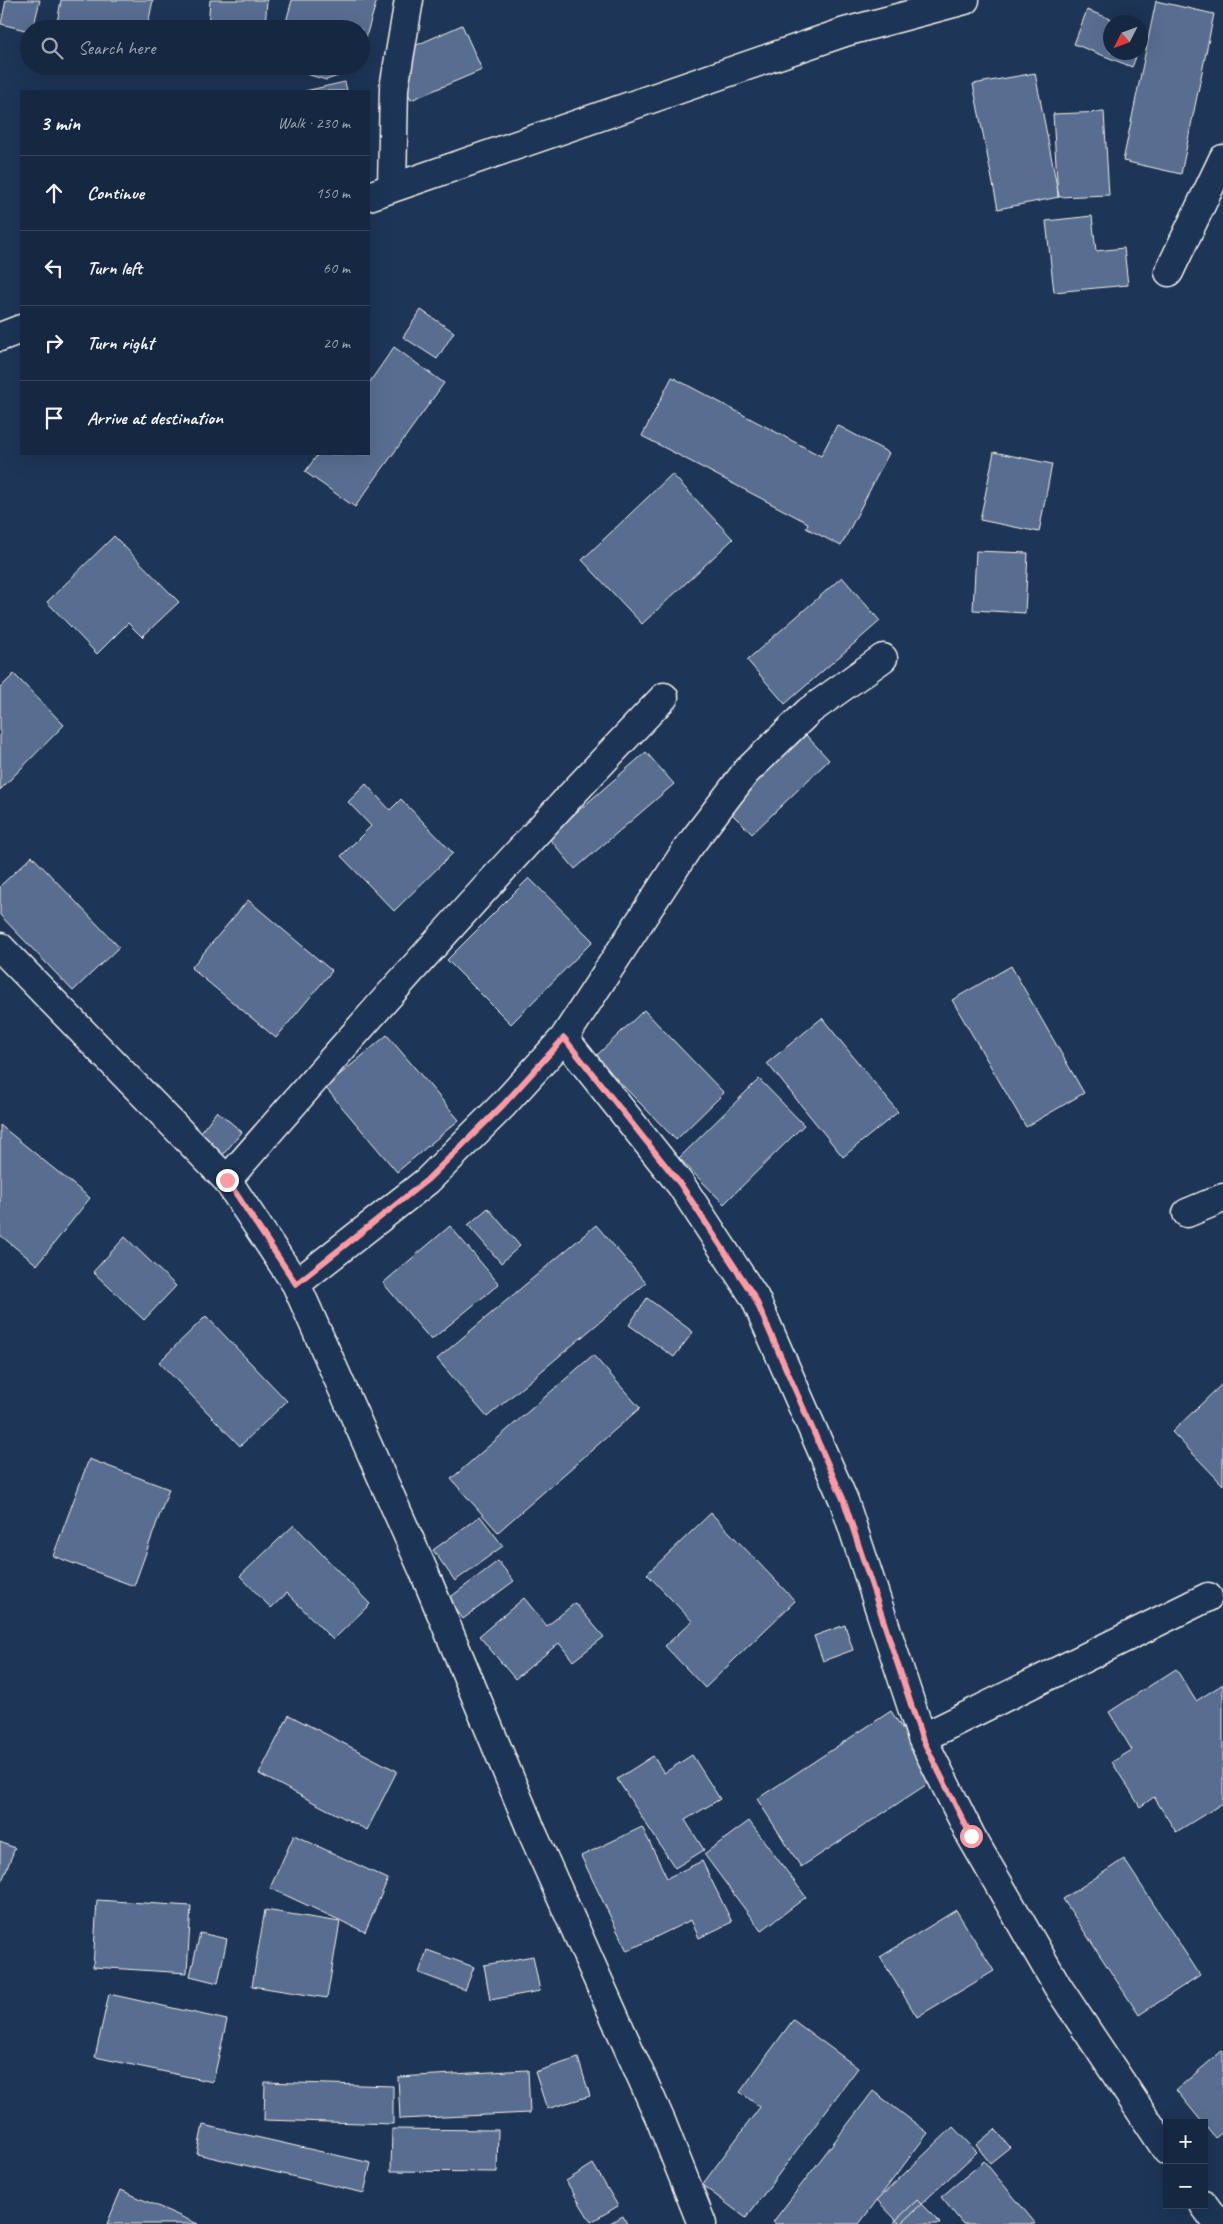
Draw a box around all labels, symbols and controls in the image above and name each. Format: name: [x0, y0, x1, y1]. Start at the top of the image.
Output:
north arrow: [1103, 15, 1148, 60]
search box: [20, 20, 370, 75]
icon: search: [38, 34, 66, 62]
text: Search here: [78, 36, 155, 60]
text: 3 min: [40, 110, 80, 136]
text: Walk · 230 m: [278, 113, 350, 133]
icon: ahead: [40, 179, 68, 207]
text: Continue: [87, 181, 144, 205]
text: 150 m: [316, 183, 350, 203]
icon: left: [40, 254, 68, 282]
text: Turn left: [87, 256, 142, 280]
text: 60 m: [323, 258, 350, 278]
icon: right: [40, 329, 68, 357]
text: Turn right: [87, 331, 154, 355]
text: 20 m: [323, 333, 350, 353]
icon: arrive: [40, 404, 68, 432]
text: Arrive at destination: [87, 406, 223, 430]
route end: [216, 1169, 239, 1192]
route start: [960, 1825, 983, 1848]
map controls: [1163, 2119, 1208, 2209]
button: +: [1163, 2119, 1208, 2164]
button: −: [1163, 2164, 1208, 2209]

